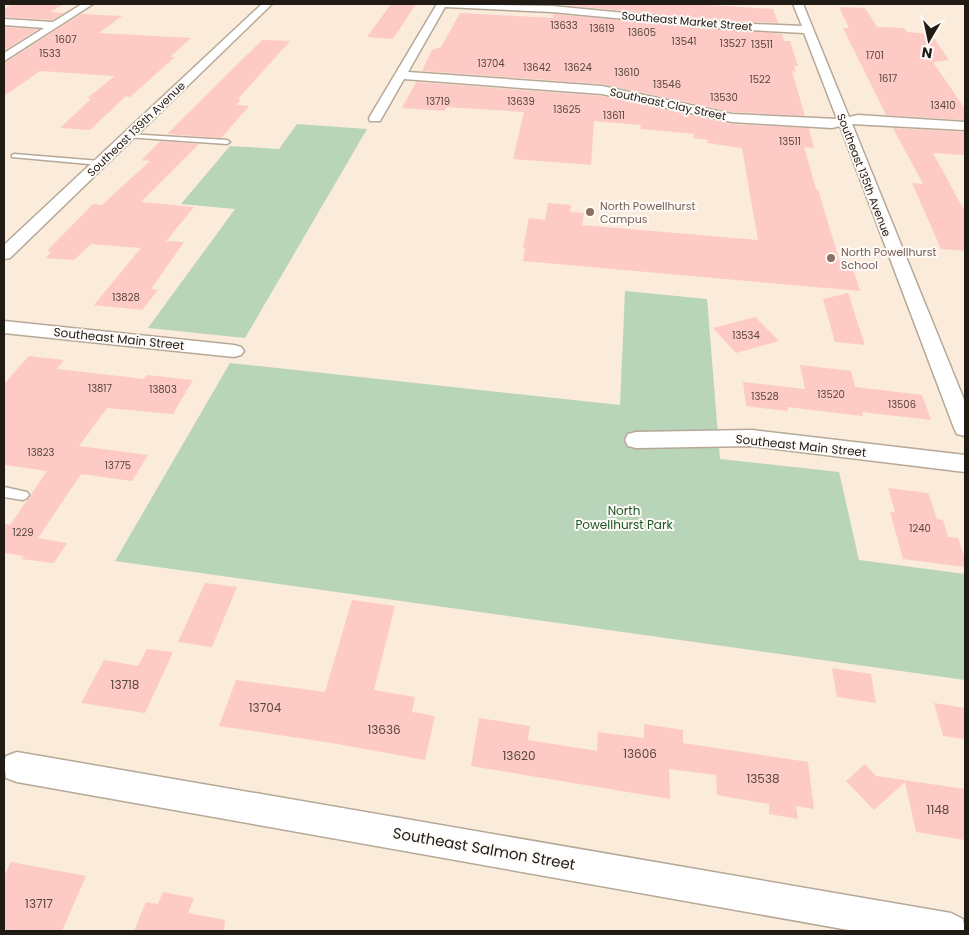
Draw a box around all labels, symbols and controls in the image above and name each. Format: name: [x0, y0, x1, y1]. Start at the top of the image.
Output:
street label: Southeast Market Street: [621, 7, 753, 35]
north arrow: [904, 15, 954, 65]
house number: 13633: [550, 18, 578, 33]
house number: 13619: [590, 21, 614, 36]
house number: 13605: [628, 25, 656, 40]
house number: 1607: [55, 32, 77, 47]
house number: 13541: [672, 34, 696, 49]
house number: 13527: [720, 36, 747, 51]
house number: 13511: [751, 37, 773, 52]
text: N: [920, 42, 934, 64]
house number: 1533: [39, 46, 61, 61]
house number: 1701: [866, 48, 884, 63]
house number: 13704: [477, 56, 505, 71]
house number: 13642: [523, 60, 551, 75]
house number: 13624: [564, 60, 592, 75]
house number: 13610: [615, 65, 639, 80]
house number: 1617: [879, 71, 898, 86]
house number: 1522: [750, 72, 771, 87]
house number: 13546: [653, 77, 681, 92]
street label: Southeast 139th Avenue: [83, 78, 189, 180]
street label: Southeast Clay Street: [608, 84, 728, 124]
house number: 13530: [710, 90, 738, 105]
house number: 13719: [426, 94, 450, 109]
house number: 13639: [507, 94, 535, 109]
house number: 13410: [931, 98, 955, 113]
house number: 13625: [553, 102, 581, 117]
house number: 13611: [603, 108, 625, 123]
street label: Southeast 135th Avenue: [833, 111, 895, 239]
house number: 13511: [779, 134, 801, 149]
place label: North Powellhurst Campus: [600, 198, 695, 227]
marker: North Powellhurst Campus: [584, 206, 596, 218]
place label: North Powellhurst School: [841, 244, 936, 273]
marker: North Powellhurst School: [825, 252, 837, 264]
house number: 13828: [112, 290, 140, 305]
street label: Southeast Main Street: [53, 323, 185, 354]
house number: 13534: [732, 328, 760, 343]
house number: 13817: [88, 381, 113, 396]
house number: 13803: [149, 382, 177, 397]
house number: 13520: [817, 387, 845, 402]
house number: 13528: [751, 389, 779, 404]
house number: 13506: [888, 397, 916, 412]
street label: Southeast Main Street: [735, 430, 867, 461]
house number: 13823: [27, 445, 55, 460]
house number: 13775: [105, 458, 131, 473]
park label: North Powellhurst Park: [575, 502, 673, 533]
house number: 1240: [909, 521, 931, 536]
house number: 1229: [13, 525, 34, 540]
house number: 13718: [111, 676, 139, 693]
house number: 13704: [249, 699, 282, 716]
house number: 13636: [367, 721, 401, 738]
house number: 13606: [623, 745, 657, 762]
house number: 13620: [503, 747, 535, 764]
house number: 13538: [746, 770, 780, 787]
house number: 1148: [927, 801, 949, 818]
street label: Southeast Salmon Street: [391, 822, 577, 875]
house number: 13717: [25, 895, 53, 912]

